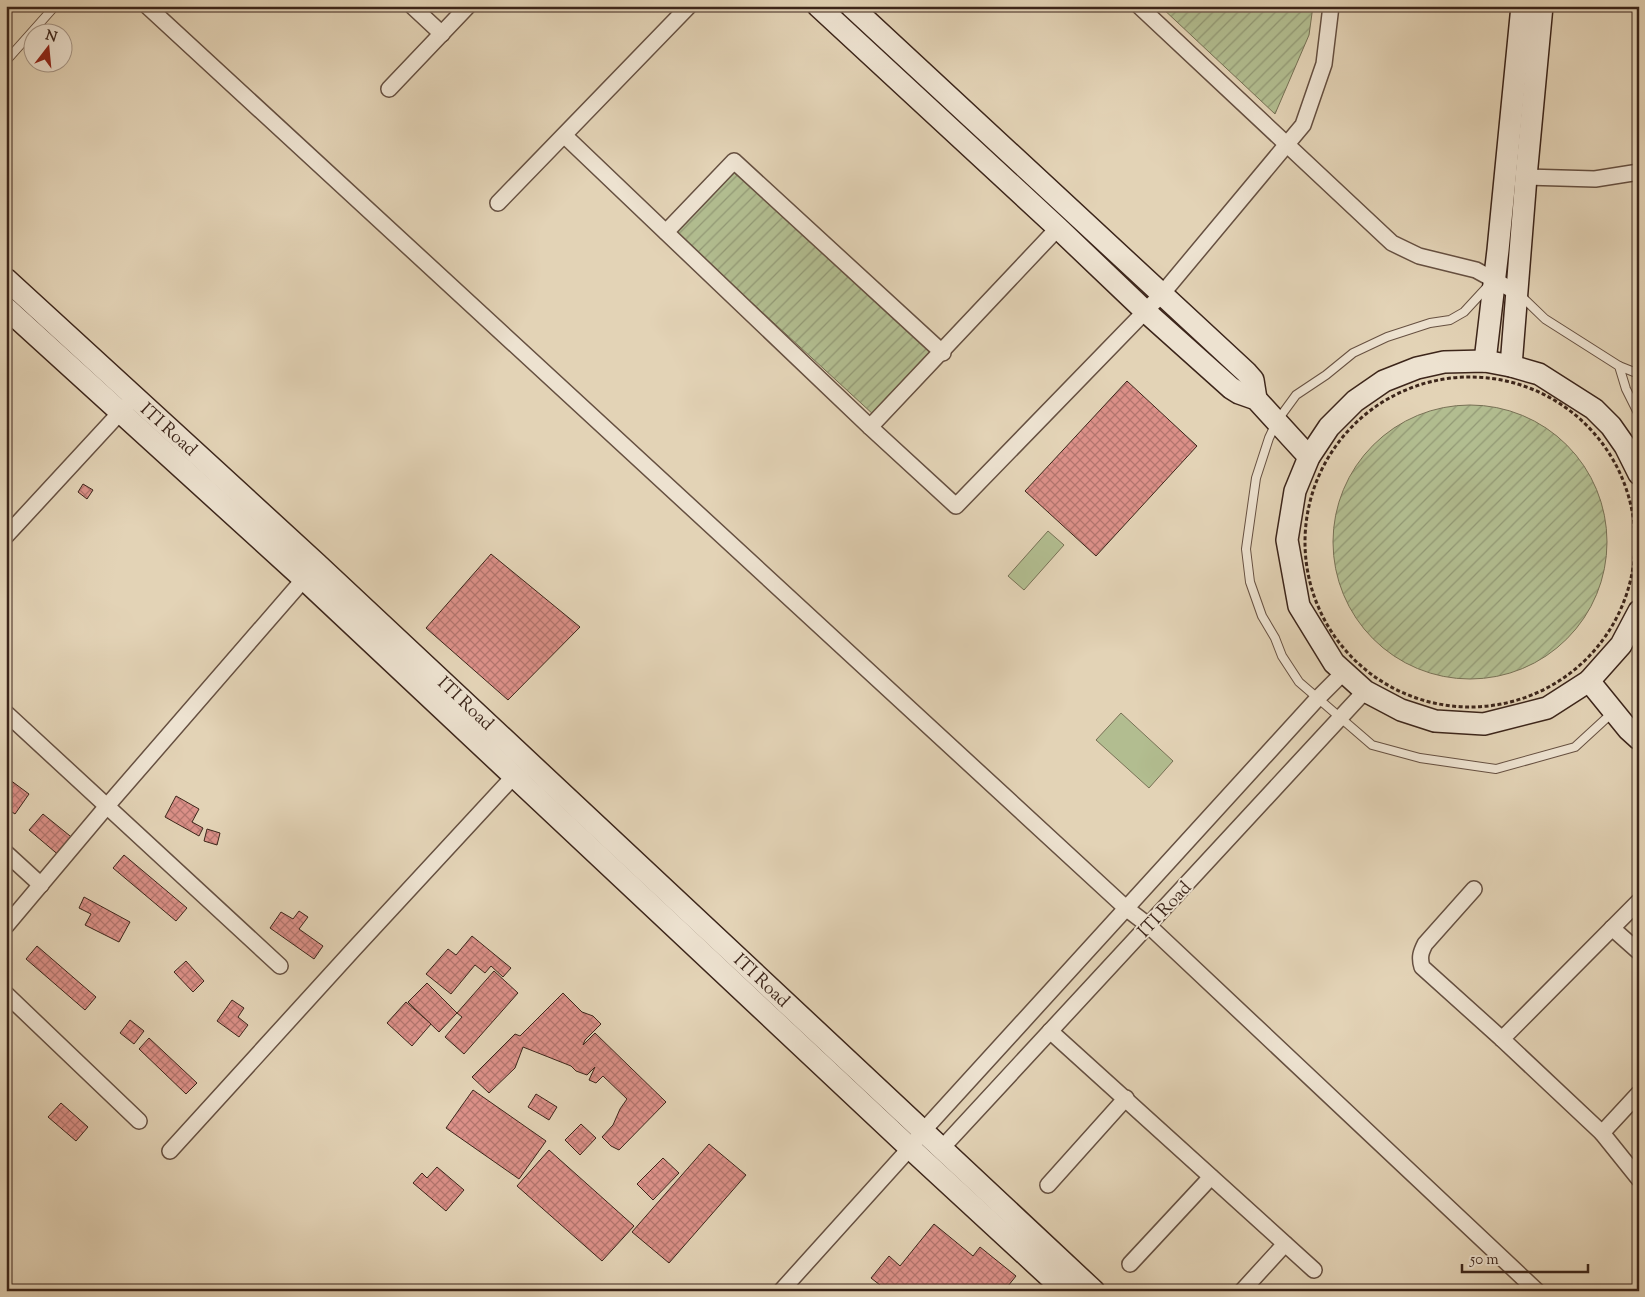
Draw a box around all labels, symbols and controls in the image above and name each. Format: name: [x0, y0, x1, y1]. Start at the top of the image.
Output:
north arrow: [22, 22, 72, 72]
text: N: [43, 26, 59, 49]
street label: ITI Road: [133, 398, 202, 463]
street label: ITI Road: [431, 672, 499, 737]
street label: ITI Road: [1133, 876, 1198, 944]
street label: ITI Road: [727, 949, 795, 1014]
scale bar: [1462, 1242, 1589, 1274]
text: 50 m: [1469, 1250, 1499, 1271]

